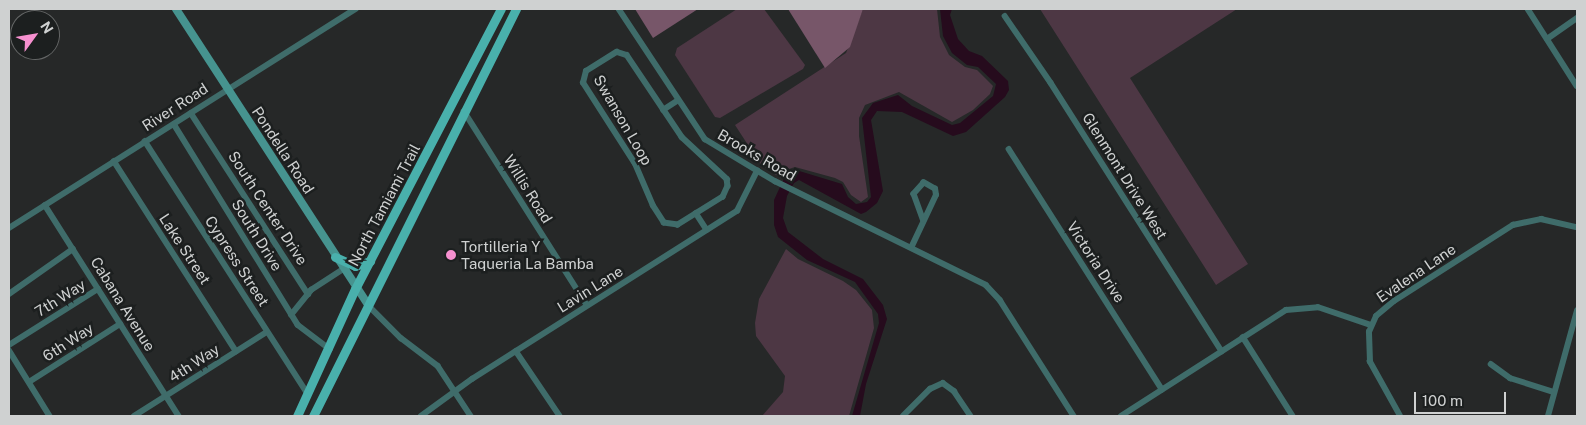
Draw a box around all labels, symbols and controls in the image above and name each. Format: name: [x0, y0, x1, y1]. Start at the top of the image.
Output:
north arrow: [10, 10, 60, 60]
text: N: [37, 19, 57, 36]
street label: Swanson Loop: [590, 72, 656, 168]
street label: River Road: [139, 79, 211, 135]
street label: Pondella Road: [248, 103, 318, 197]
street label: Glenmont Drive West: [1079, 109, 1171, 243]
street label: Brooks Road: [714, 125, 800, 185]
street label: North Tamiami Trail: [344, 141, 424, 269]
street label: South Center Drive: [225, 148, 311, 268]
street label: Willis Road: [500, 151, 556, 227]
street label: South Drive: [228, 196, 286, 274]
street label: Lake Street: [155, 210, 215, 288]
street label: Cypress Street: [201, 212, 273, 310]
street label: Victoria Drive: [1063, 218, 1129, 306]
place label: Tortilleria Y Taqueria La Bamba: [461, 237, 594, 272]
street label: Evalena Lane: [1373, 240, 1459, 306]
marker: Tortilleria Y Taqueria La Bamba: [445, 249, 457, 261]
street label: Cabana Avenue: [87, 254, 159, 354]
street label: Lavin Lane: [554, 262, 626, 316]
street label: 7th Way: [31, 275, 89, 321]
street label: 6th Way: [39, 319, 97, 365]
street label: 4th Way: [165, 340, 223, 386]
scale bar: [1416, 382, 1508, 414]
text: 100 m: [1422, 392, 1463, 409]

